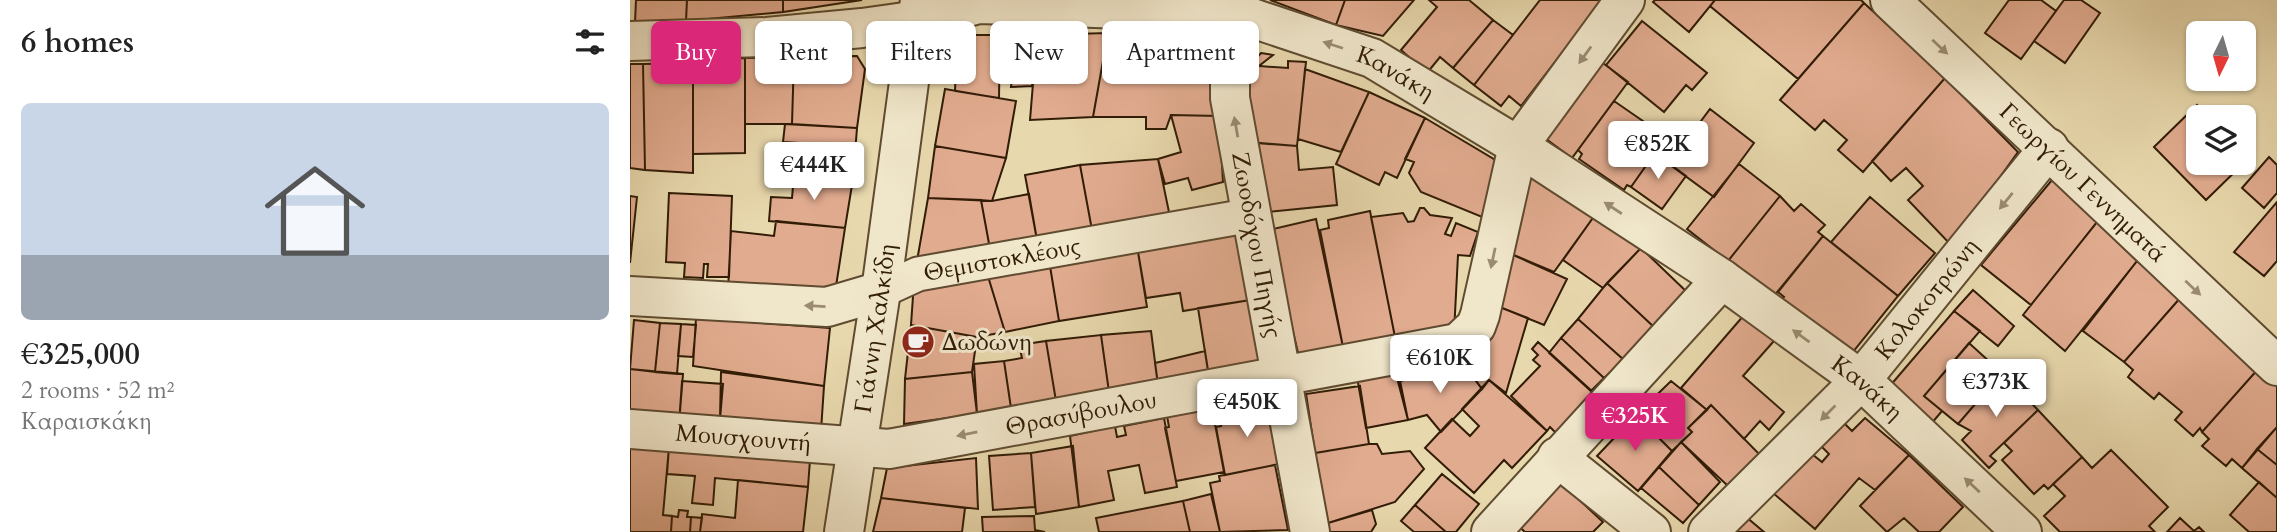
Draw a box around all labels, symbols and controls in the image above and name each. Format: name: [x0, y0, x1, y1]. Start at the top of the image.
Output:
chip: Buy: [651, 21, 741, 84]
chip: Rent: [755, 21, 852, 84]
chip: Filters: [866, 21, 976, 84]
chip: New: [990, 21, 1088, 84]
chip: Apartment: [1102, 21, 1259, 84]
north arrow: [2186, 21, 2256, 91]
map controls: [2186, 21, 2256, 175]
text: 6 homes: [21, 22, 134, 63]
icon: filters: [571, 23, 609, 61]
street label: Κανάκη: [1352, 38, 1440, 109]
one-way arrow: [1931, 38, 1948, 54]
one-way arrow: [1322, 39, 1343, 50]
one-way arrow: [1578, 46, 1592, 64]
street label: Γεωργίου Γεννηματά: [1992, 96, 2174, 271]
button: layers: [2186, 105, 2256, 175]
one-way arrow: [1230, 116, 1241, 138]
pin: €852K: [1609, 122, 1707, 181]
text: €852K: [1624, 128, 1692, 159]
pin: €444K: [765, 142, 863, 202]
icon: home: [252, 148, 378, 274]
text: €444K: [780, 149, 848, 180]
street label: Ζωοδόχου Πηγής: [1223, 149, 1290, 341]
one-way arrow: [1998, 192, 2013, 210]
one-way arrow: [1603, 202, 1623, 215]
street label: Θεμιστοκλέους: [921, 230, 1083, 290]
street label: Κολοκοτρώνη: [1868, 231, 1987, 367]
street label: Γιάννη Χαλκίδη: [847, 242, 904, 415]
one-way arrow: [1488, 247, 1499, 269]
one-way arrow: [2184, 279, 2201, 295]
one-way arrow: [804, 301, 826, 312]
cafe icon: Δωδώνη: [899, 323, 937, 361]
place label: Δωδώνη: [942, 326, 1032, 359]
one-way arrow: [1792, 330, 1810, 344]
text: €325,000: [21, 334, 140, 375]
pin: €610K: [1391, 336, 1489, 395]
text: €610K: [1406, 342, 1474, 373]
street label: Κανάκη: [1824, 348, 1910, 428]
pin: €373K: [1947, 360, 2045, 419]
text: €373K: [1962, 366, 2030, 397]
text: 2 rooms · 52 m²: [21, 375, 174, 406]
pin: €450K: [1198, 380, 1296, 439]
street label: Θρασύβουλου: [1003, 383, 1159, 444]
text: €450K: [1213, 386, 1281, 417]
pin: €325K: [1586, 393, 1684, 453]
text: €325K: [1601, 400, 1669, 431]
one-way arrow: [1820, 404, 1837, 420]
text: Καραισκάκη: [21, 406, 151, 437]
street label: Μουσχουντή: [674, 417, 813, 460]
one-way arrow: [956, 429, 978, 440]
one-way arrow: [1964, 477, 1981, 494]

